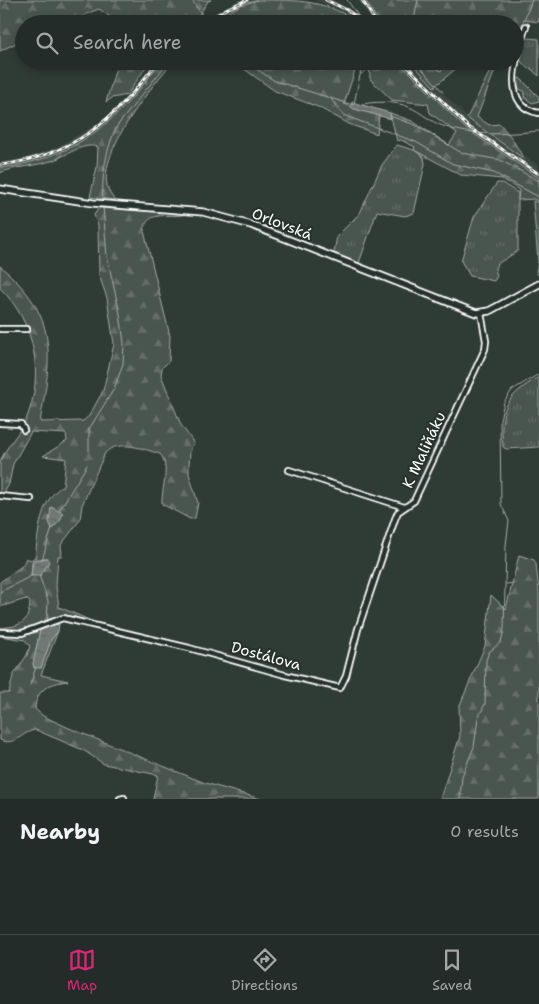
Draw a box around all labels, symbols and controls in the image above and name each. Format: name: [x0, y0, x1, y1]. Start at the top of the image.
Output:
search box: [15, 15, 524, 70]
icon: search: [33, 29, 61, 57]
text: Search here: [73, 30, 182, 55]
street label: Orlovská: [249, 203, 316, 245]
street label: K Maliňáku: [398, 409, 450, 491]
street label: Dostálova: [229, 637, 304, 675]
text: Nearby: [20, 818, 100, 846]
text: 0 results: [450, 821, 519, 842]
tab: Map: [67, 946, 97, 994]
tab: Directions: [231, 946, 298, 994]
tab: Saved: [432, 946, 472, 994]

